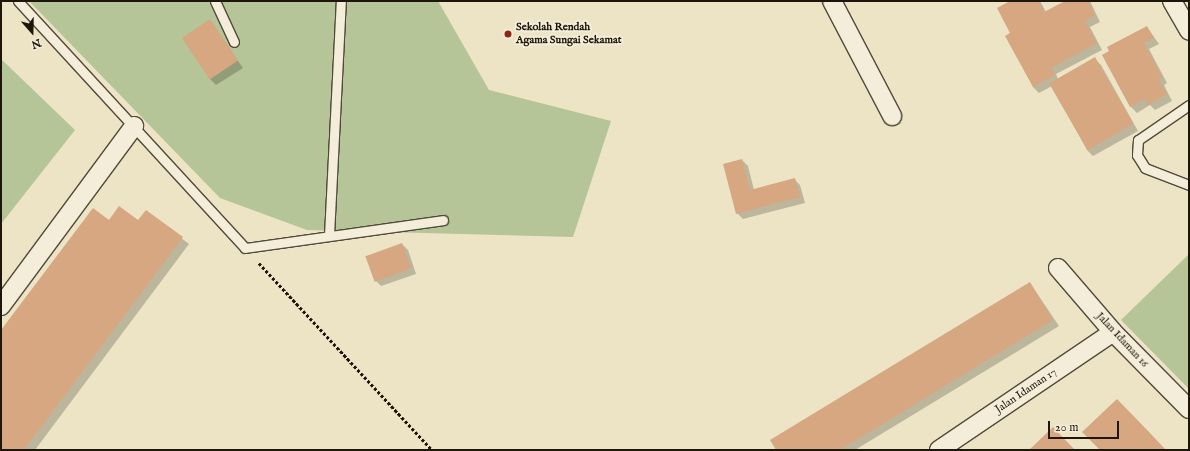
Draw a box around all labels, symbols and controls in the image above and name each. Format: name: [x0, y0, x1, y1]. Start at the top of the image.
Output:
north arrow: [12, 12, 52, 52]
place label: Sekolah Rendah Agama Sungai Sekamat: [516, 21, 621, 47]
marker: Sekolah Rendah Agama Sungai Sekamat: [503, 29, 513, 39]
text: N: [29, 35, 43, 51]
street label: Jalan Idaman 16: [1093, 310, 1151, 370]
street label: Jalan Idaman 17: [993, 366, 1059, 416]
scale bar: [1050, 413, 1121, 439]
text: 20 m: [1055, 420, 1078, 435]

